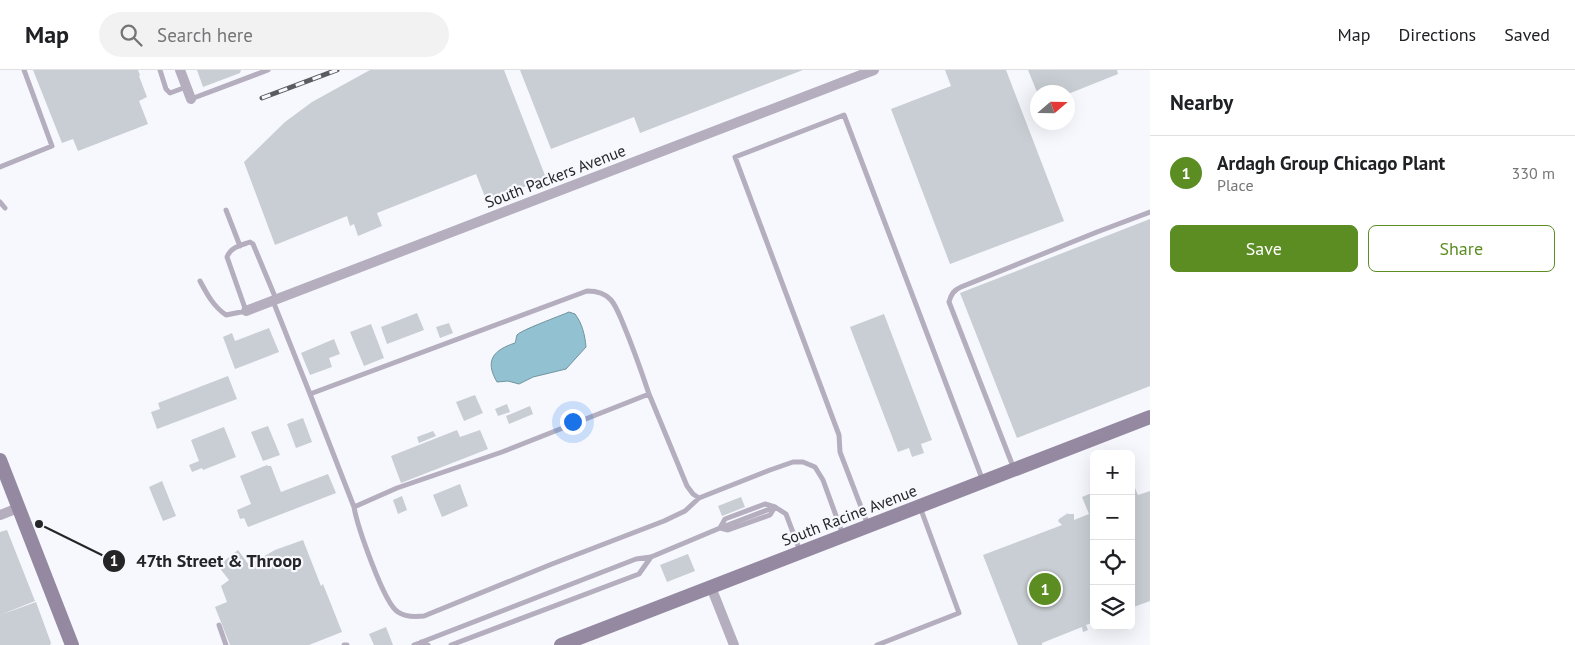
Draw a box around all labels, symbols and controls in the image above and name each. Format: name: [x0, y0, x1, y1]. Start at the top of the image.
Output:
search box: [99, 12, 449, 57]
text: Map: [25, 19, 69, 50]
icon: search: [117, 21, 145, 49]
text: Search here: [157, 23, 253, 47]
text: Map: [1338, 23, 1370, 46]
text: Directions: [1398, 23, 1476, 46]
text: Saved: [1504, 23, 1550, 46]
north arrow: [1030, 85, 1075, 130]
text: Nearby: [1170, 89, 1233, 116]
street label: South Packers Avenue: [482, 140, 628, 212]
text: Ardagh Group Chicago Plant: [1217, 151, 1445, 175]
text: 1: [1181, 163, 1191, 183]
text: 330 m: [1512, 163, 1555, 183]
text: Place: [1217, 175, 1254, 195]
button: Save: [1170, 225, 1358, 272]
button: Share: [1368, 225, 1555, 272]
your location: [560, 409, 586, 435]
map controls: [1090, 450, 1135, 630]
button: +: [1090, 450, 1135, 495]
street label: South Racine Avenue: [778, 480, 920, 550]
button: −: [1090, 495, 1135, 540]
button: locate: [1090, 540, 1135, 585]
callout: 47th Street & Throop: [101, 544, 312, 577]
text: 47th Street & Throop: [136, 549, 302, 572]
text: 1: [110, 551, 118, 570]
pin: 1: [1029, 570, 1061, 608]
button: layers: [1090, 585, 1135, 630]

